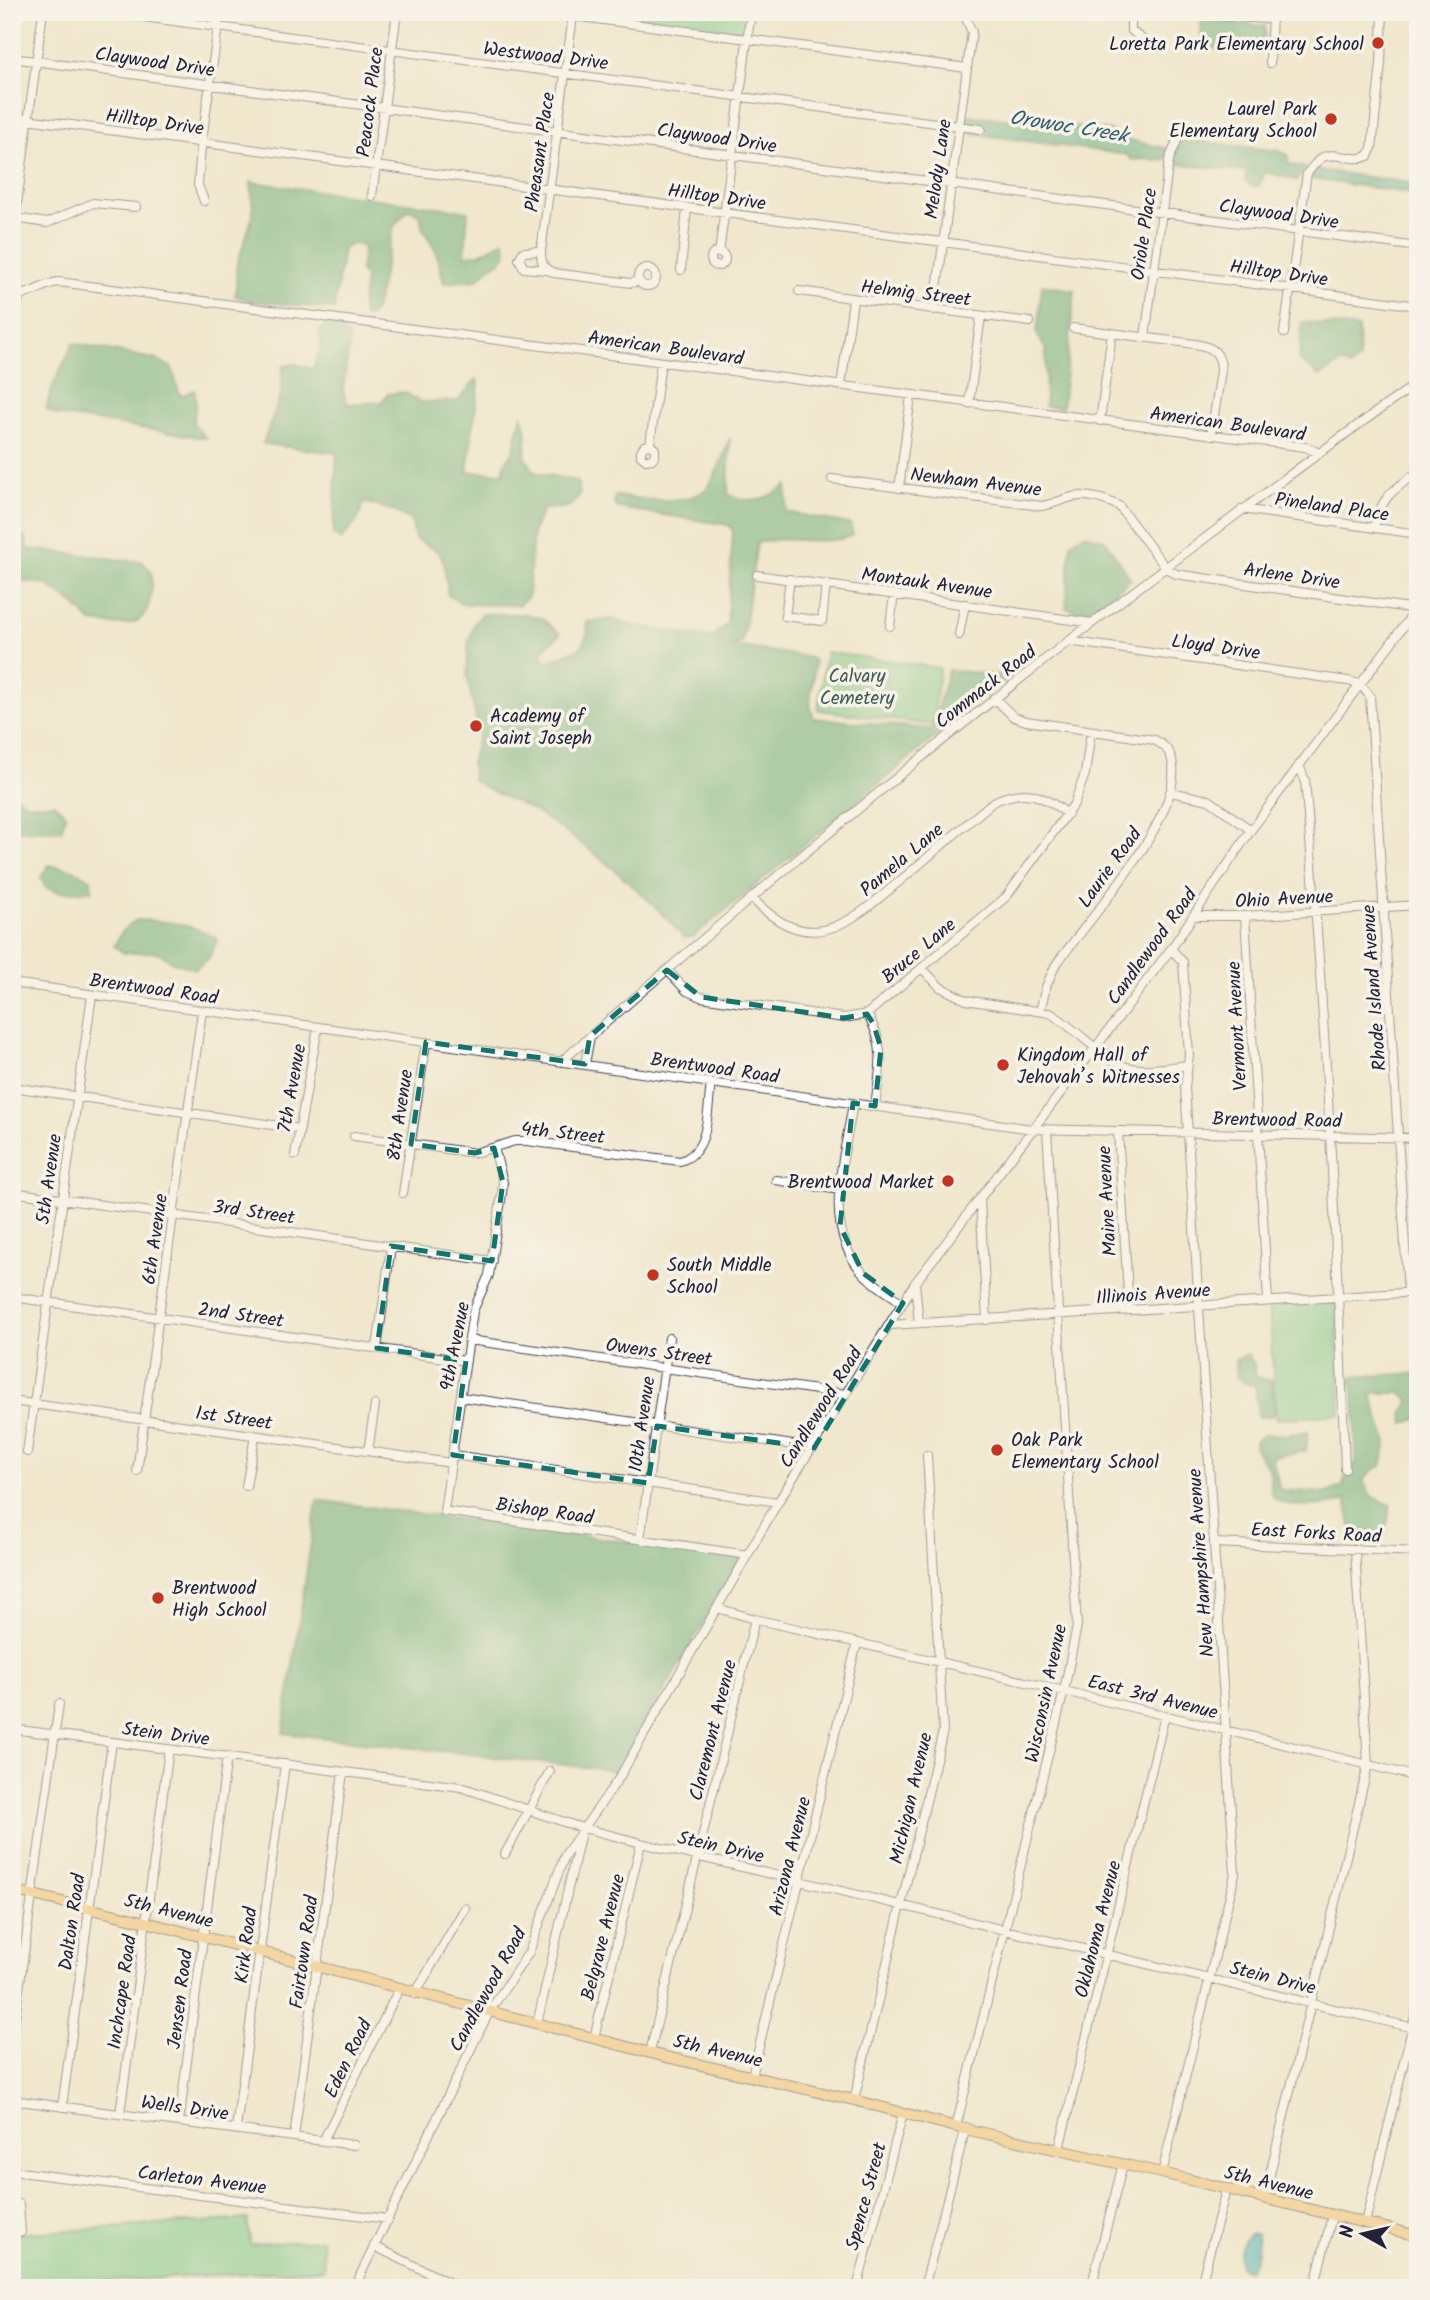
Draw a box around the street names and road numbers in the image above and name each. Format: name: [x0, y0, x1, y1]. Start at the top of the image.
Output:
street label: Westwood Drive: [482, 34, 610, 80]
street label: Claywood Drive: [93, 40, 217, 86]
street label: Peacock Place: [349, 45, 393, 159]
street label: Pheasant Place: [518, 90, 564, 214]
street label: Hilltop Drive: [104, 101, 206, 145]
street label: Claywood Drive: [655, 116, 779, 162]
street label: Melody Lane: [917, 117, 961, 221]
street label: Hilltop Drive: [666, 176, 768, 220]
street label: Oriole Place: [1124, 186, 1166, 282]
street label: Claywood Drive: [1217, 192, 1341, 238]
street label: Hilltop Drive: [1228, 252, 1330, 296]
street label: Helmig Street: [859, 272, 973, 316]
street label: American Boulevard: [586, 323, 746, 375]
street label: American Boulevard: [1148, 399, 1308, 451]
street label: Newham Avenue: [908, 460, 1044, 506]
street label: Pineland Place: [1273, 485, 1391, 531]
street label: Arlene Drive: [1242, 555, 1342, 599]
street label: Montauk Avenue: [859, 560, 994, 608]
street label: Lloyd Drive: [1169, 627, 1262, 669]
street label: Commack Road: [929, 638, 1044, 737]
street label: Pamela Lane: [854, 816, 951, 905]
street label: Laurie Road: [1071, 821, 1151, 915]
street label: Candlewood Road: [1100, 882, 1206, 1012]
street label: Ohio Avenue: [1234, 882, 1335, 918]
street label: Rhode Island Avenue: [1354, 903, 1396, 1072]
street label: Bruce Lane: [875, 911, 964, 992]
street label: Vermont Avenue: [1220, 960, 1256, 1091]
street label: Brentwood Road: [87, 966, 220, 1014]
street label: 7th Avenue: [270, 1041, 316, 1135]
street label: Brentwood Road: [648, 1045, 781, 1093]
street label: 8th Avenue: [380, 1067, 422, 1163]
street label: Brentwood Road: [1212, 1105, 1343, 1137]
street label: 4th Street: [520, 1115, 607, 1153]
street label: 5th Avenue: [29, 1132, 71, 1227]
street label: Maine Avenue: [1090, 1144, 1126, 1257]
street label: 6th Avenue: [135, 1191, 177, 1287]
street label: 3rd Street: [211, 1192, 297, 1234]
street label: Illinois Avenue: [1095, 1276, 1212, 1314]
street label: 2nd Street: [196, 1295, 286, 1337]
street label: 9th Avenue: [433, 1299, 479, 1394]
street label: Owens Street: [604, 1331, 714, 1375]
street label: Candlewood Road: [772, 1341, 871, 1475]
street label: 10th Avenue: [621, 1374, 665, 1474]
street label: 1st Street: [193, 1399, 275, 1439]
street label: New Hampshire Avenue: [1180, 1467, 1224, 1658]
street label: Bishop Road: [494, 1490, 596, 1534]
street label: East Forks Road: [1250, 1516, 1382, 1552]
street label: Wisconsin Avenue: [1018, 1621, 1076, 1765]
street label: Claremont Avenue: [682, 1656, 746, 1804]
street label: East 3rd Avenue: [1084, 1667, 1221, 1729]
street label: Stein Drive: [120, 1715, 212, 1755]
street label: Michigan Avenue: [882, 1729, 942, 1867]
street label: Arizona Avenue: [762, 1793, 820, 1919]
street label: Stein Drive: [674, 1823, 767, 1873]
street label: Oklahoma Avenue: [1067, 1857, 1131, 2001]
street label: Dalton Road: [51, 1871, 95, 1973]
street label: Belgrave Avenue: [574, 1871, 634, 2004]
street label: 5th Avenue: [121, 1886, 217, 1938]
street label: Fairtown Road: [282, 1893, 328, 2011]
street label: Kirk Road: [227, 1905, 267, 1985]
street label: Candlewood Road: [442, 1922, 536, 2058]
street label: Inchcape Road: [100, 1933, 146, 2051]
street label: Jensen Road: [160, 1947, 202, 2051]
street label: Stein Drive: [1226, 1954, 1319, 2004]
street label: Eden Road: [317, 2014, 381, 2104]
street label: 5th Avenue: [670, 2027, 766, 2077]
street label: Wells Drive: [139, 2088, 231, 2130]
street label: Spence Street: [838, 2139, 896, 2254]
street label: Carleton Avenue: [136, 2158, 268, 2204]
street label: 5th Avenue: [1221, 2158, 1317, 2210]

